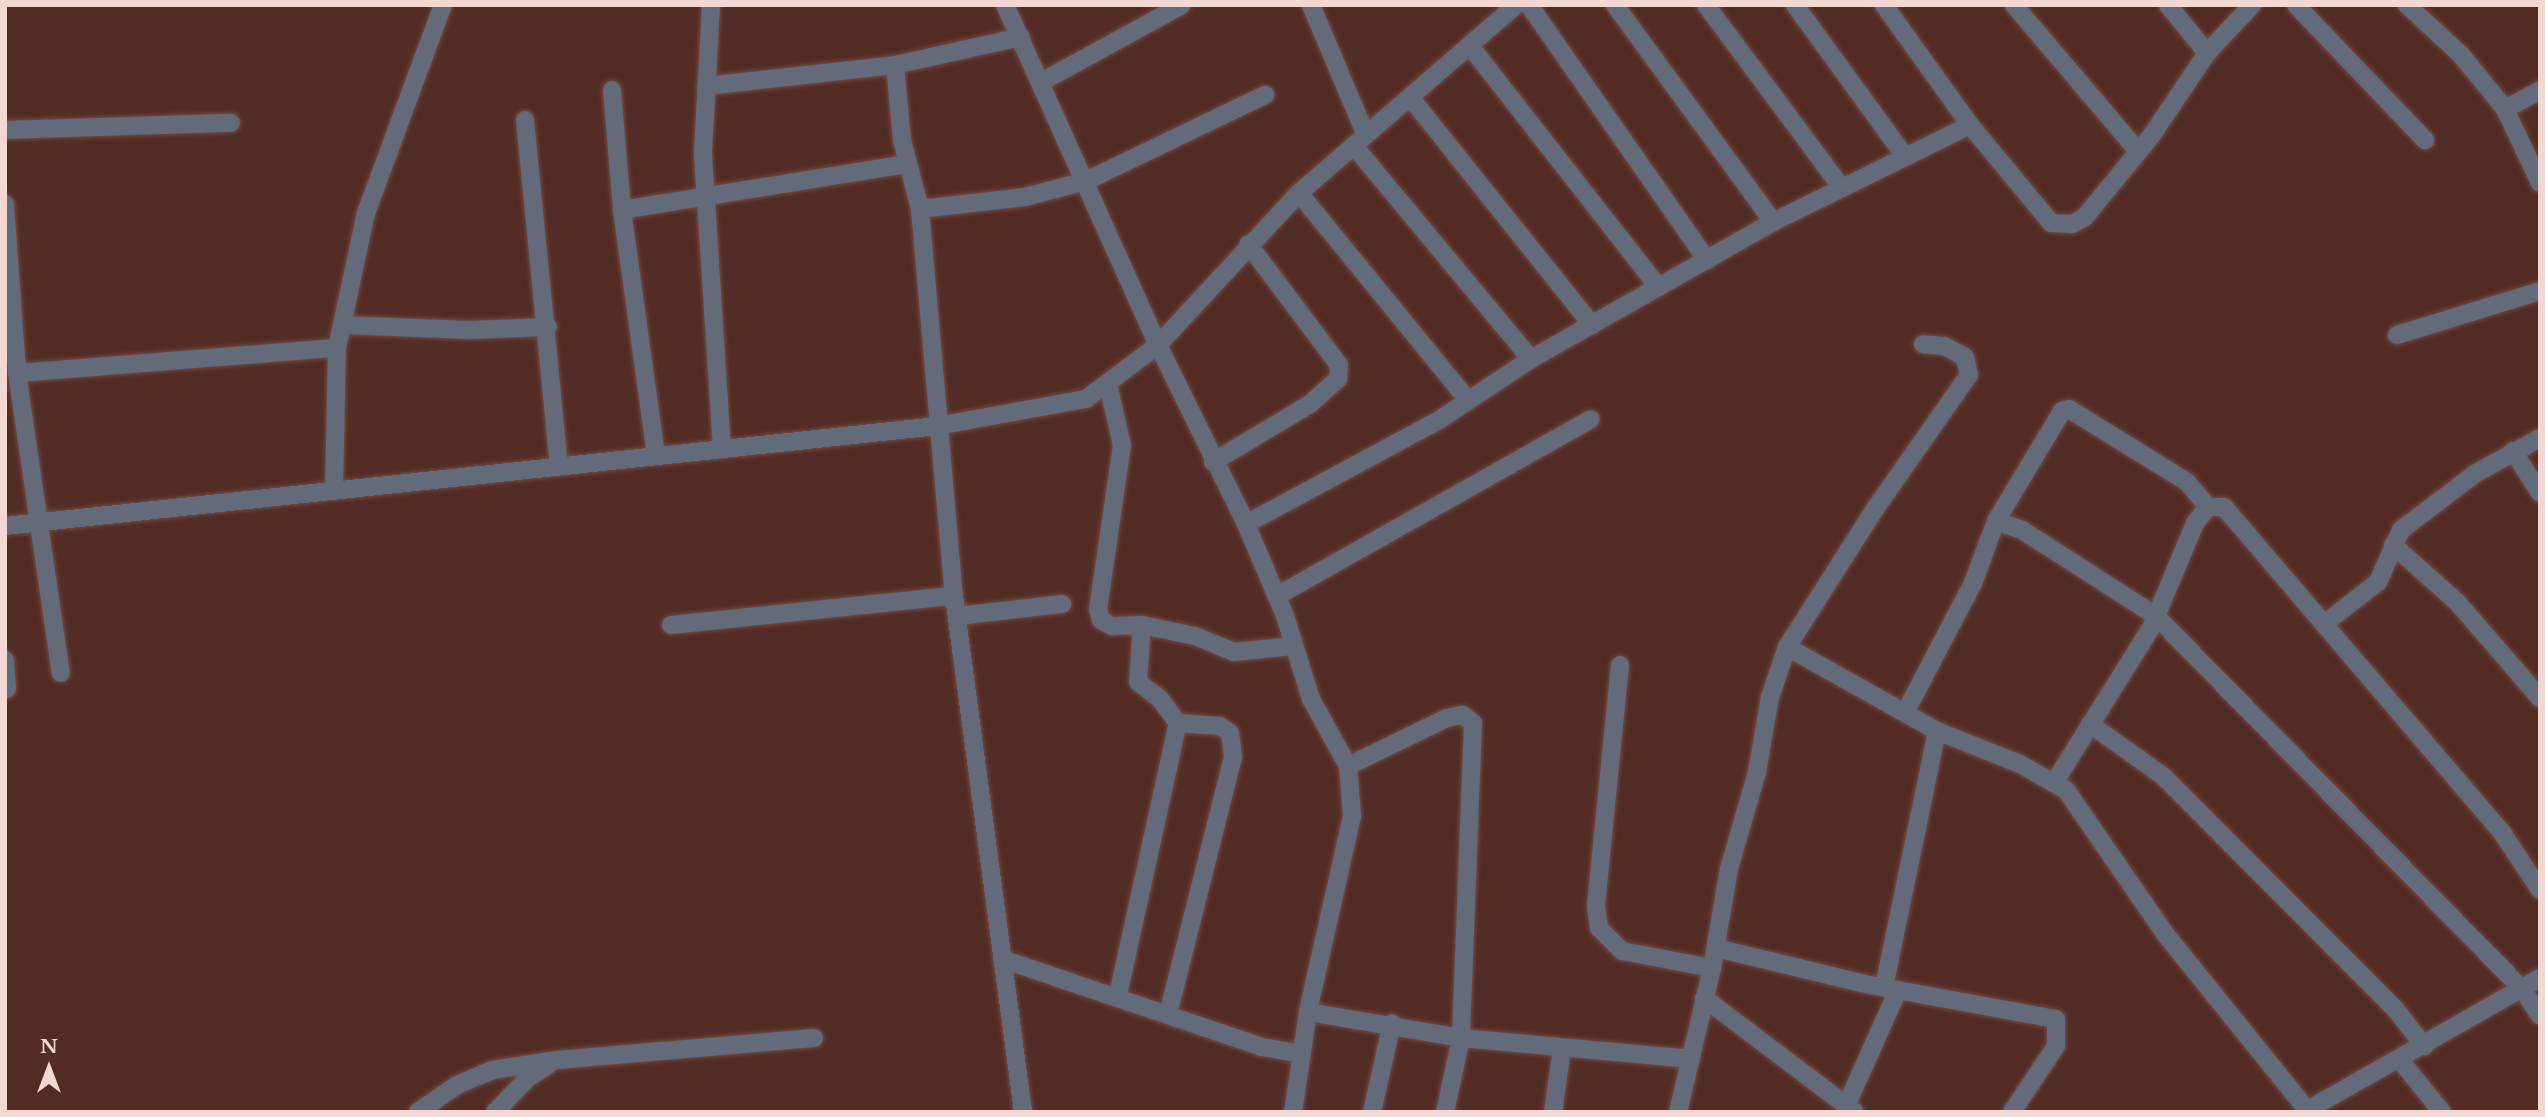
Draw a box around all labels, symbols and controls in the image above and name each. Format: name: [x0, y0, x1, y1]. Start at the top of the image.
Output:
north arrow: [14, 1033, 84, 1103]
text: N: [40, 1035, 58, 1058]

